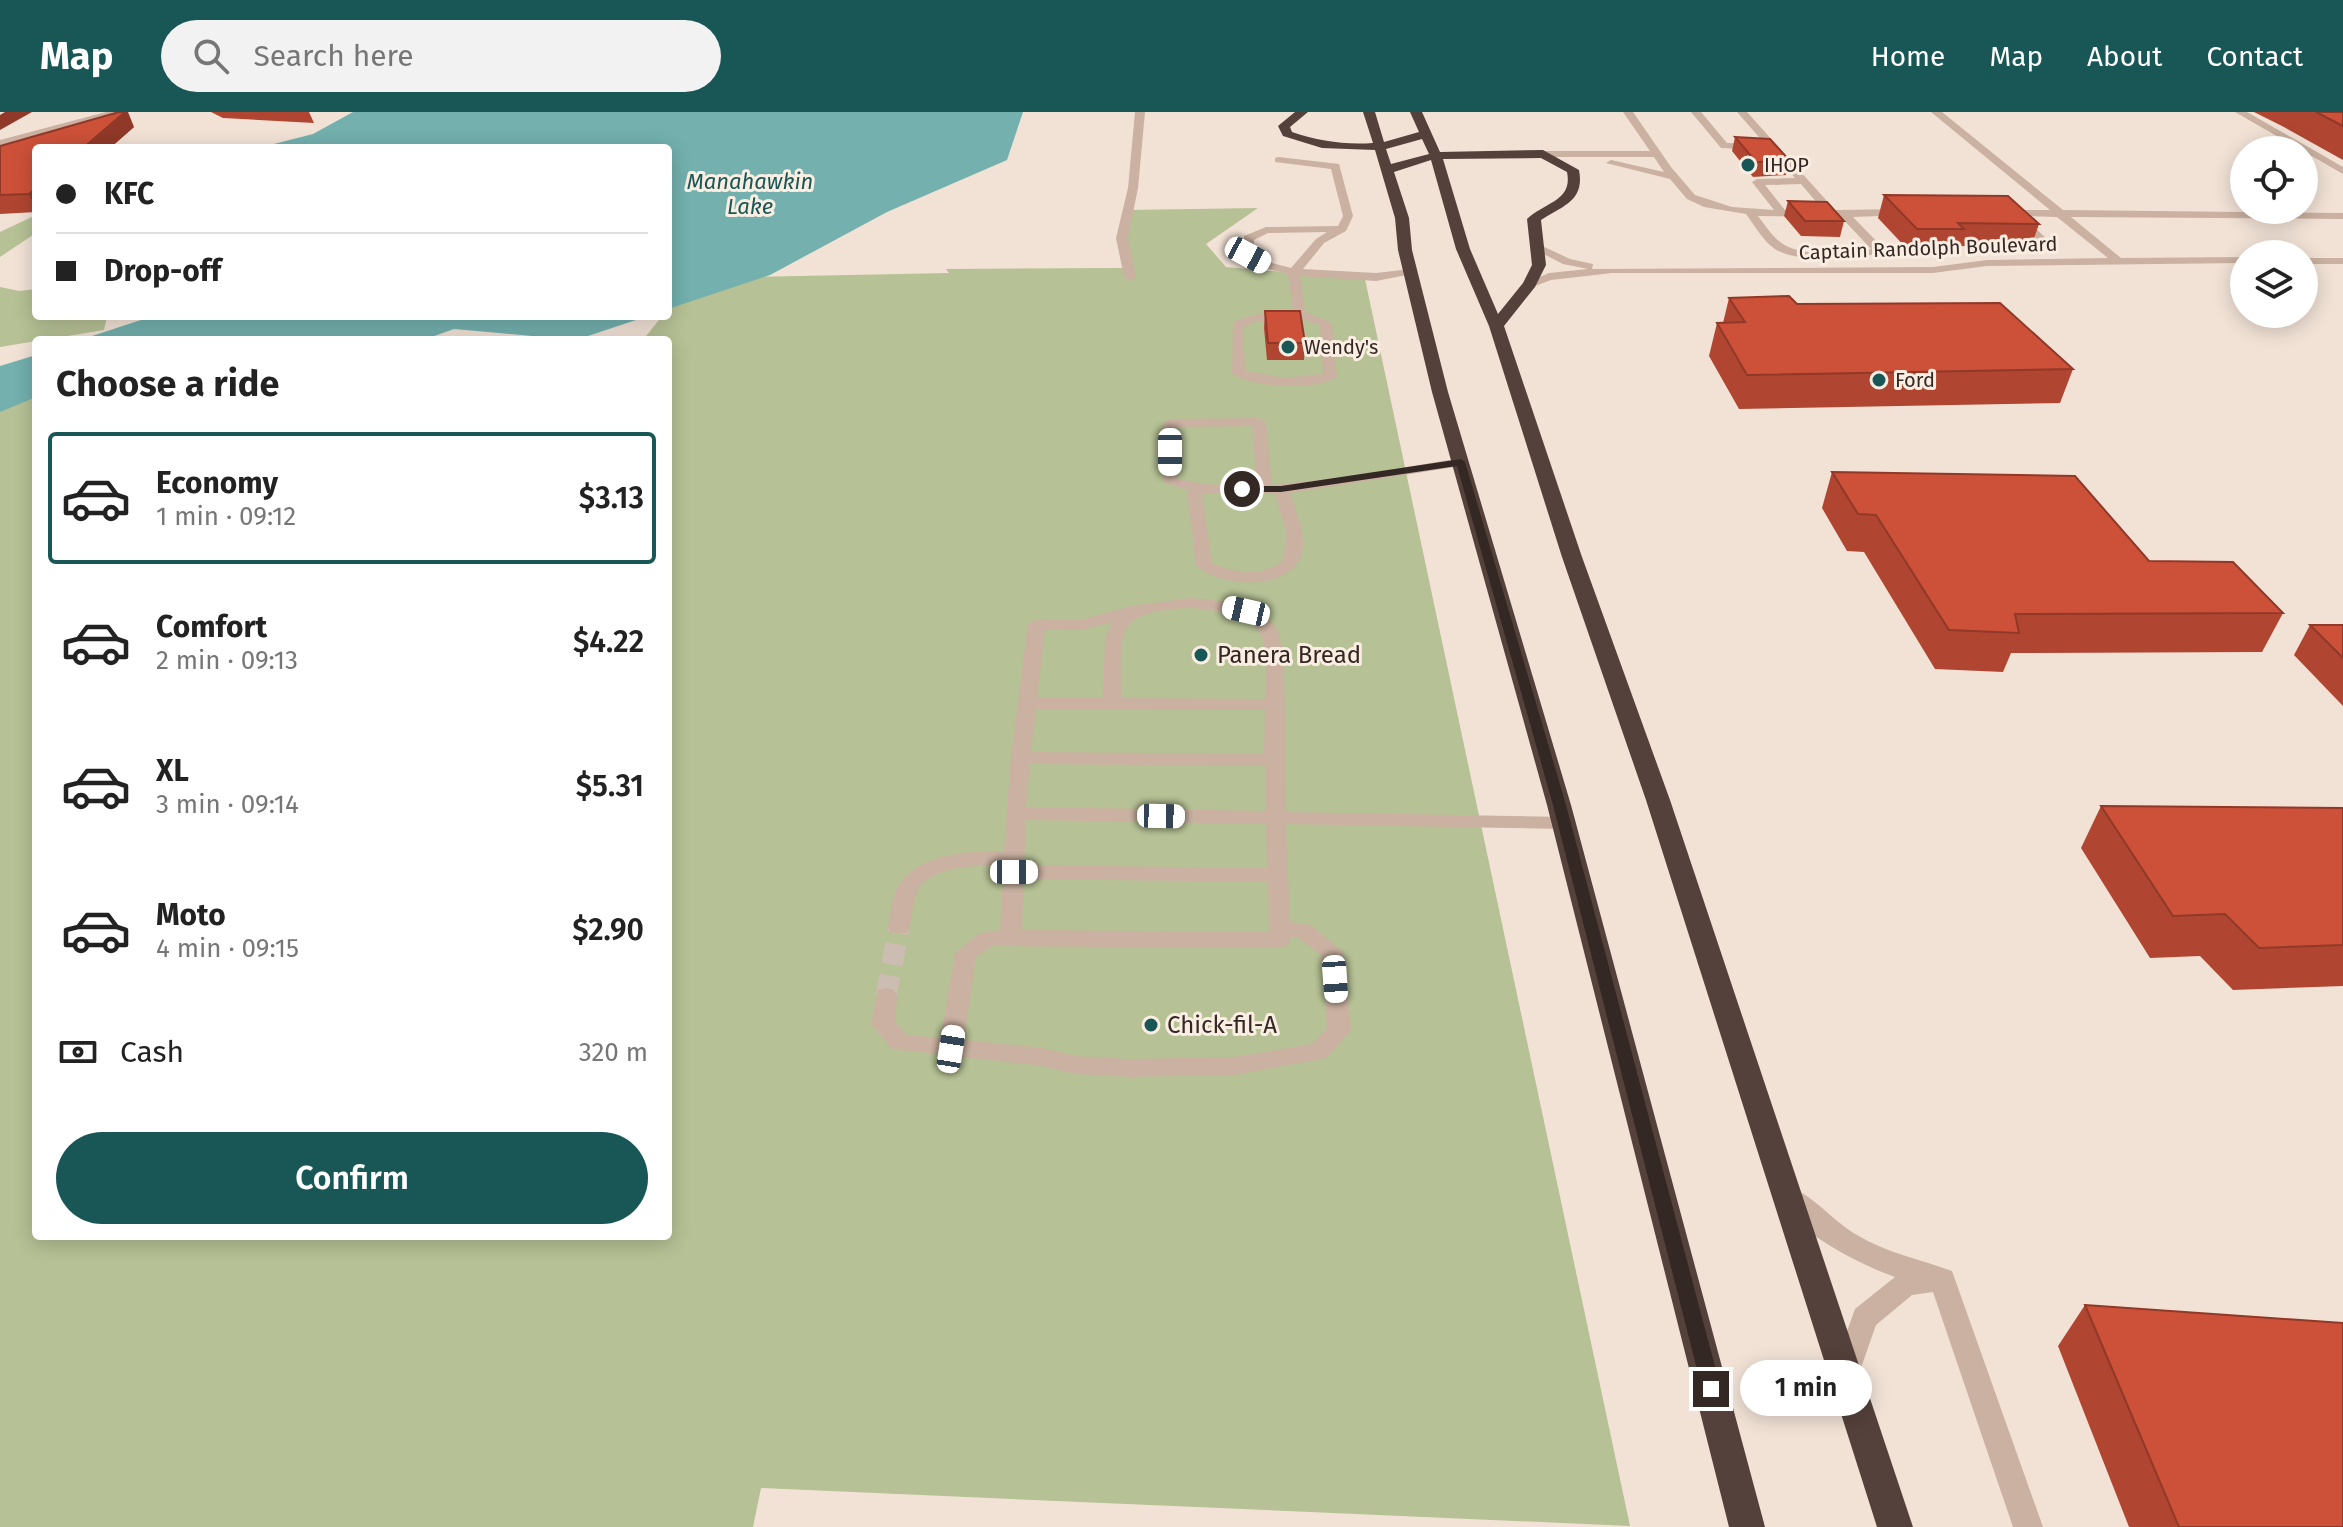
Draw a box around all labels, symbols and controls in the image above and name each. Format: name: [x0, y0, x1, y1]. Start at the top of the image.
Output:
search box: [161, 20, 721, 92]
text: Map: [40, 33, 113, 79]
icon: search: [189, 34, 233, 78]
text: Search here: [253, 38, 414, 74]
text: Home: [1871, 40, 1945, 73]
text: Map: [1989, 40, 2043, 73]
text: About: [2087, 40, 2162, 73]
text: Contact: [2206, 40, 2303, 73]
map controls: [2230, 136, 2318, 328]
button: locate: [2230, 136, 2318, 224]
place label: IHOP: [1764, 153, 1809, 177]
marker: IHOP: [1739, 156, 1757, 174]
water label: Manahawkin Lake: [687, 168, 813, 220]
text: KFC: [104, 176, 154, 212]
street label: Captain Randolph Boulevard: [1798, 231, 2058, 265]
car: [1221, 233, 1275, 277]
button: layers: [2230, 240, 2318, 328]
text: Drop-off: [104, 253, 221, 289]
place label: Wendy's: [1304, 335, 1378, 359]
marker: Wendy's: [1279, 338, 1297, 356]
text: Choose a ride: [56, 362, 279, 406]
place label: Ford: [1895, 368, 1935, 392]
marker: Ford: [1870, 371, 1888, 389]
car: [1158, 428, 1182, 476]
icon: car: [60, 462, 132, 534]
text: Economy: [156, 465, 278, 501]
route start: [1224, 471, 1260, 507]
text: $3.13: [579, 480, 644, 516]
text: 1 min · 09:12: [156, 501, 296, 532]
car: [1220, 594, 1272, 628]
icon: car: [60, 606, 132, 678]
text: Comfort: [156, 609, 267, 645]
text: $4.22: [573, 624, 644, 660]
place label: Panera Bread: [1217, 641, 1361, 669]
text: 2 min · 09:13: [156, 645, 298, 676]
marker: Panera Bread: [1192, 646, 1210, 664]
icon: car: [60, 750, 132, 822]
text: XL: [156, 753, 189, 789]
text: $5.31: [576, 768, 644, 804]
text: 3 min · 09:14: [156, 789, 299, 820]
car: [1137, 804, 1185, 828]
car: [990, 860, 1038, 884]
icon: car: [60, 894, 132, 966]
text: Moto: [156, 897, 226, 933]
text: $2.90: [572, 912, 644, 948]
text: 4 min · 09:15: [156, 933, 299, 964]
car: [1321, 954, 1349, 1004]
place label: Chick-fil-A: [1167, 1011, 1277, 1039]
marker: Chick-fil-A: [1142, 1016, 1160, 1034]
car: [935, 1023, 967, 1075]
icon: cash: [56, 1030, 100, 1074]
text: Cash: [120, 1034, 184, 1070]
text: 320 m: [579, 1037, 648, 1068]
button: Confirm: [56, 1132, 648, 1224]
callout: 1 min: [1739, 1361, 1871, 1417]
route end: [1693, 1371, 1729, 1407]
text: 1 min: [1775, 1372, 1837, 1403]

